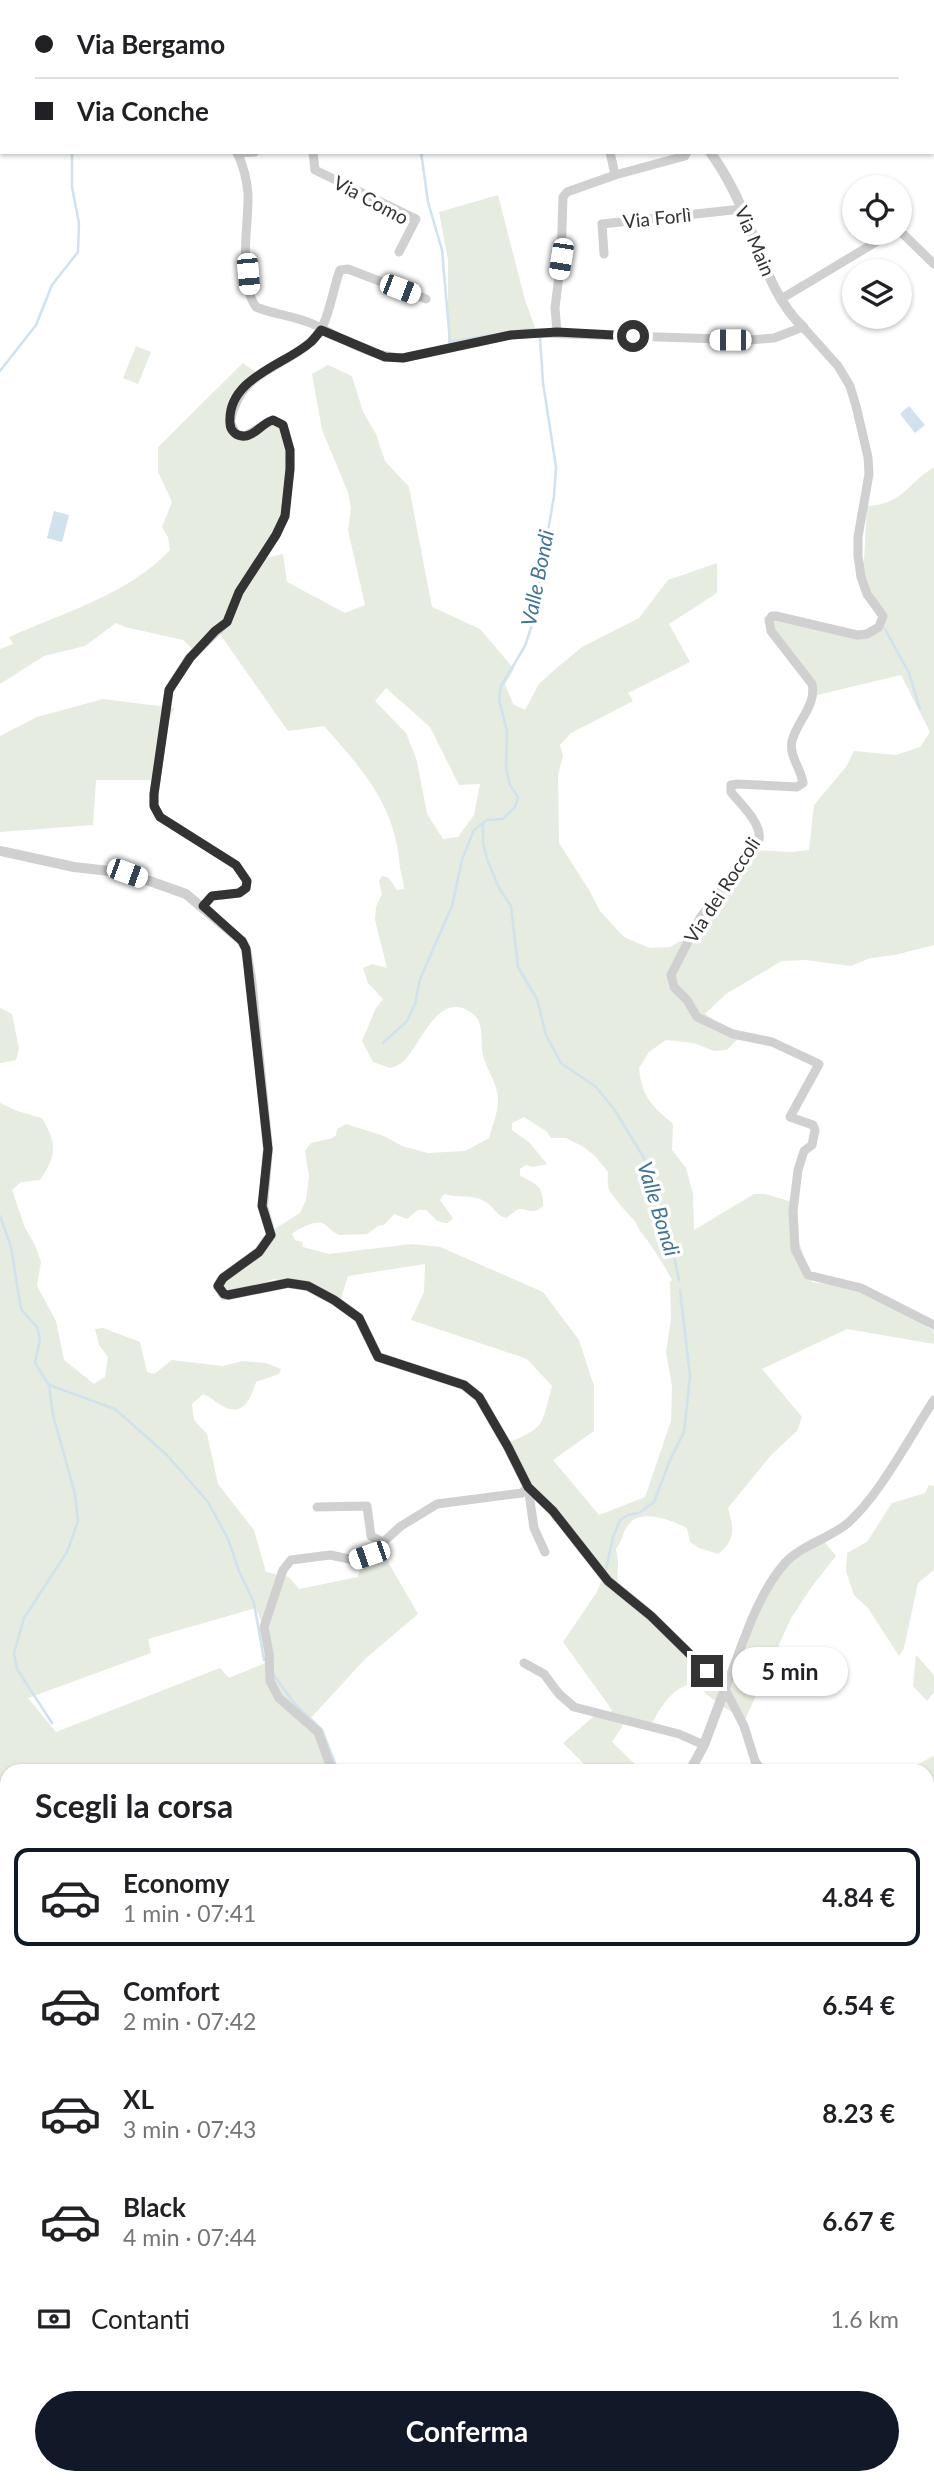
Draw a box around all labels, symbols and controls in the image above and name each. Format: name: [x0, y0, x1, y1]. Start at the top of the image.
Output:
text: Via Bergamo: [77, 28, 225, 60]
text: Via Conche: [77, 95, 209, 127]
street label: Via Como: [330, 170, 413, 229]
map controls: [842, 175, 912, 329]
button: locate: [842, 175, 912, 245]
street label: Via Forlì: [622, 202, 692, 233]
street label: Via Main: [730, 202, 780, 279]
car: [548, 237, 575, 281]
car: [236, 252, 261, 296]
button: layers: [842, 259, 912, 329]
car: [377, 272, 424, 306]
route start: [617, 320, 649, 352]
car: [710, 330, 752, 351]
water label: Valle Bondi: [515, 527, 558, 628]
street label: Via dei Roccoli: [679, 833, 764, 947]
car: [104, 856, 151, 890]
water label: Valle Bondi: [633, 1158, 686, 1259]
car: [346, 1538, 393, 1572]
callout: 5 min: [732, 1646, 847, 1696]
route end: [691, 1655, 723, 1687]
text: 5 min: [761, 1657, 819, 1685]
text: Scegli la corsa: [35, 1786, 233, 1825]
icon: car: [39, 1866, 102, 1929]
text: Economy: [123, 1867, 229, 1899]
text: 4.84 €: [822, 1881, 895, 1913]
text: 1 min · 07:41: [123, 1899, 256, 1927]
icon: car: [39, 1974, 102, 2037]
text: Comfort: [123, 1975, 220, 2007]
text: 6.54 €: [822, 1989, 895, 2021]
text: 2 min · 07:42: [123, 2007, 256, 2035]
icon: car: [39, 2082, 102, 2145]
text: XL: [123, 2083, 154, 2115]
text: 8.23 €: [822, 2097, 895, 2129]
text: 3 min · 07:43: [123, 2115, 256, 2143]
icon: car: [39, 2190, 102, 2253]
text: Black: [123, 2191, 186, 2223]
text: 6.67 €: [822, 2205, 895, 2237]
text: 4 min · 07:44: [123, 2223, 256, 2251]
icon: cash: [35, 2300, 73, 2338]
text: Contanti: [91, 2303, 190, 2335]
text: 1.6 km: [830, 2305, 899, 2333]
button: Conferma: [35, 2391, 899, 2471]

